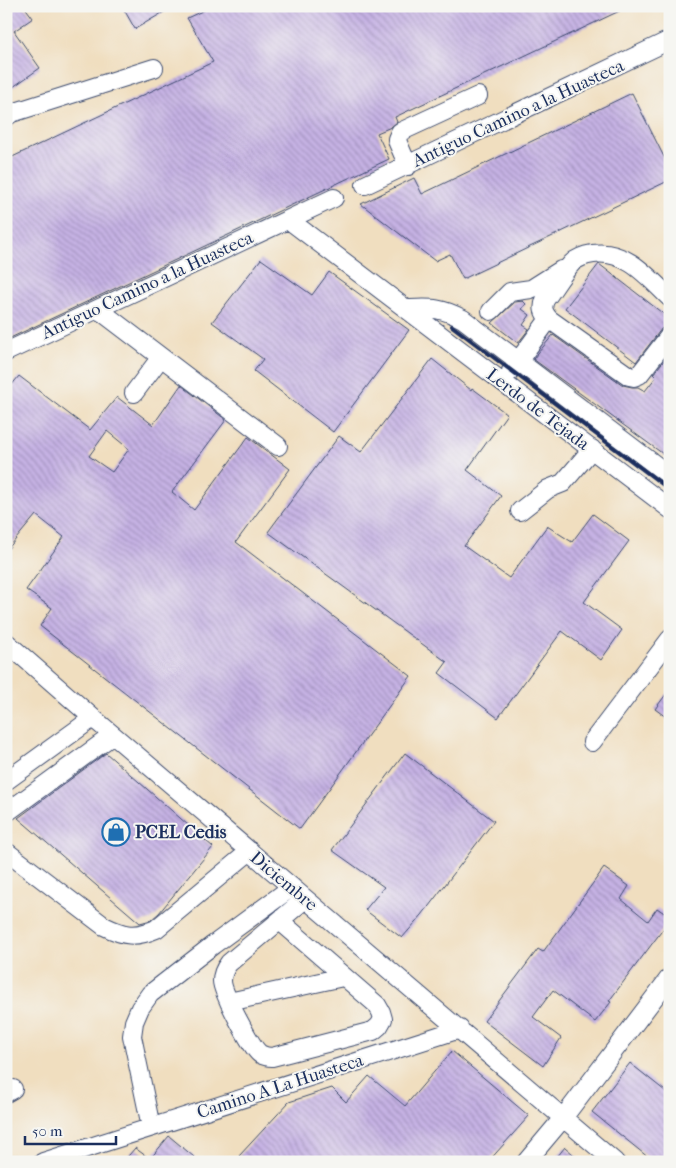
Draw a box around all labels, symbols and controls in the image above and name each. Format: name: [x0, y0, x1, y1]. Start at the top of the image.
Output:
street label: Antiguo Camino a la Huasteca: [408, 55, 628, 172]
street label: Antiguo Camino a la Huasteca: [37, 227, 257, 344]
street label: Lerdo de Tejada: [482, 364, 594, 455]
shop icon: PCEL Cedis: [101, 817, 131, 847]
place label: PCEL Cedis: [135, 822, 227, 843]
street label: Diciembre: [246, 847, 322, 916]
street label: Camino A La Huasteca: [194, 1049, 367, 1123]
scale bar: [25, 1113, 116, 1145]
text: 50 m: [32, 1122, 63, 1140]

